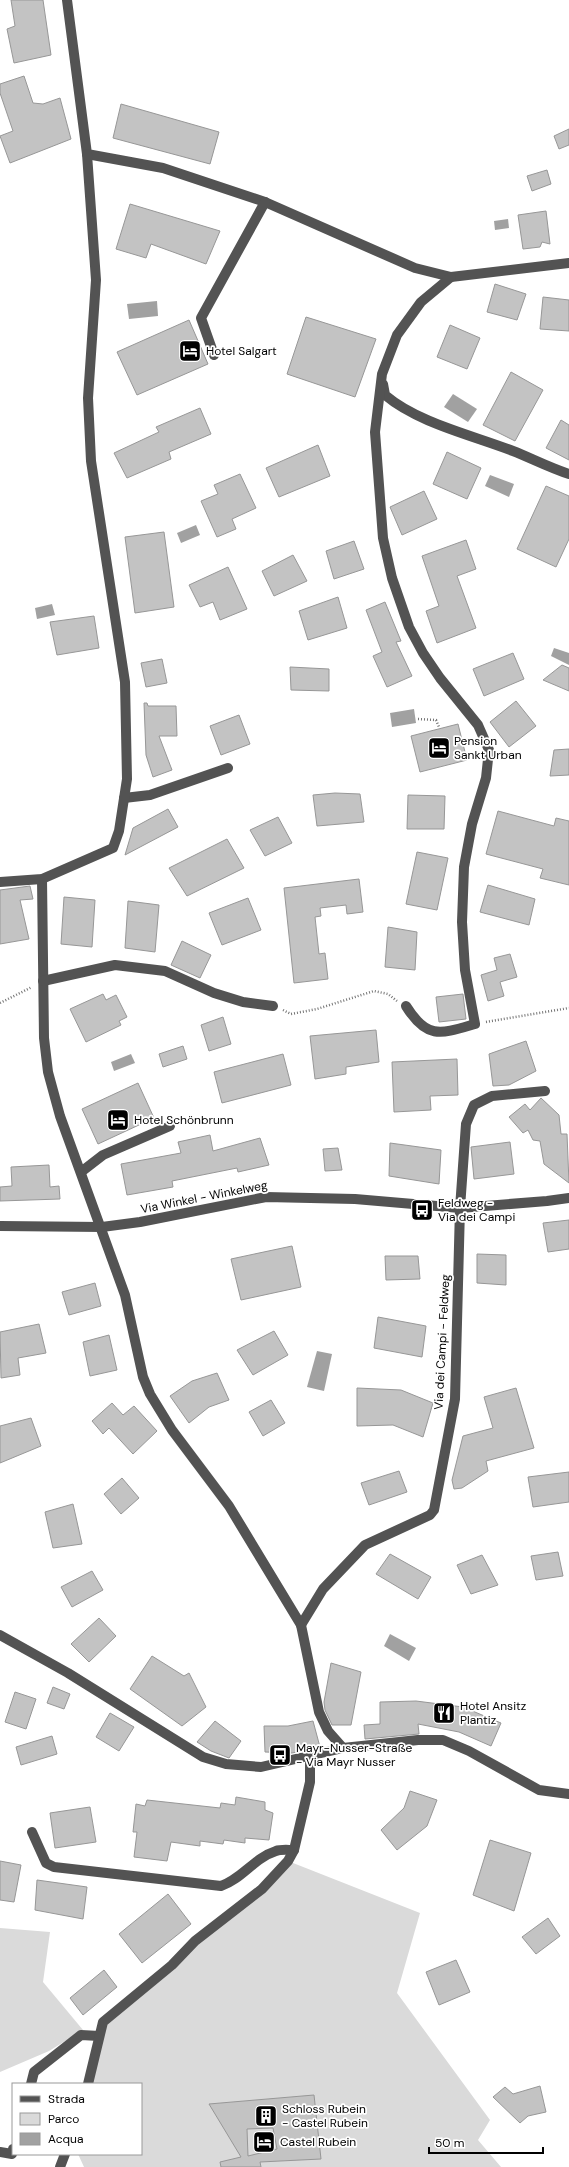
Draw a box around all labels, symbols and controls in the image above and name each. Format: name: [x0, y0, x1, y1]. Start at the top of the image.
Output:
hotel icon: Hotel Salgart: [177, 338, 203, 364]
place label: Hotel Salgart: [206, 343, 277, 359]
place label: Pension Sankt Urban: [454, 733, 522, 763]
hotel icon: Pension Sankt Urban: [426, 735, 452, 761]
hotel icon: Hotel Schönbrunn: [105, 1107, 131, 1133]
place label: Hotel Schönbrunn: [134, 1112, 234, 1128]
street label: Via Winkel - Winkelweg: [139, 1177, 269, 1217]
place label: Feldweg - Via dei Campi: [438, 1195, 515, 1225]
bus stop icon: Feldweg - Via dei Campi: [409, 1197, 435, 1223]
street label: Via dei Campi - Feldweg: [430, 1274, 454, 1410]
place label: Hotel Ansitz Plantiz: [460, 1698, 526, 1728]
restaurant icon: Hotel Ansitz Plantiz: [431, 1700, 457, 1726]
place label: Mayr-Nusser-Straße - Via Mayr Nusser: [296, 1740, 412, 1770]
bus stop icon: Mayr-Nusser-Straße - Via Mayr Nusser: [267, 1742, 293, 1768]
legend: [12, 2083, 142, 2155]
text: Strada: [48, 2091, 85, 2107]
place label: Schloss Rubein - Castel Rubein: [282, 2101, 368, 2131]
building icon: Schloss Rubein - Castel Rubein: [253, 2103, 279, 2129]
text: Parco: [48, 2111, 79, 2127]
hotel icon: Castel Rubein: [251, 2129, 277, 2155]
scale bar: [429, 2129, 543, 2155]
text: Acqua: [48, 2131, 83, 2147]
place label: Castel Rubein: [280, 2134, 356, 2150]
text: 50 m: [435, 2135, 464, 2151]

